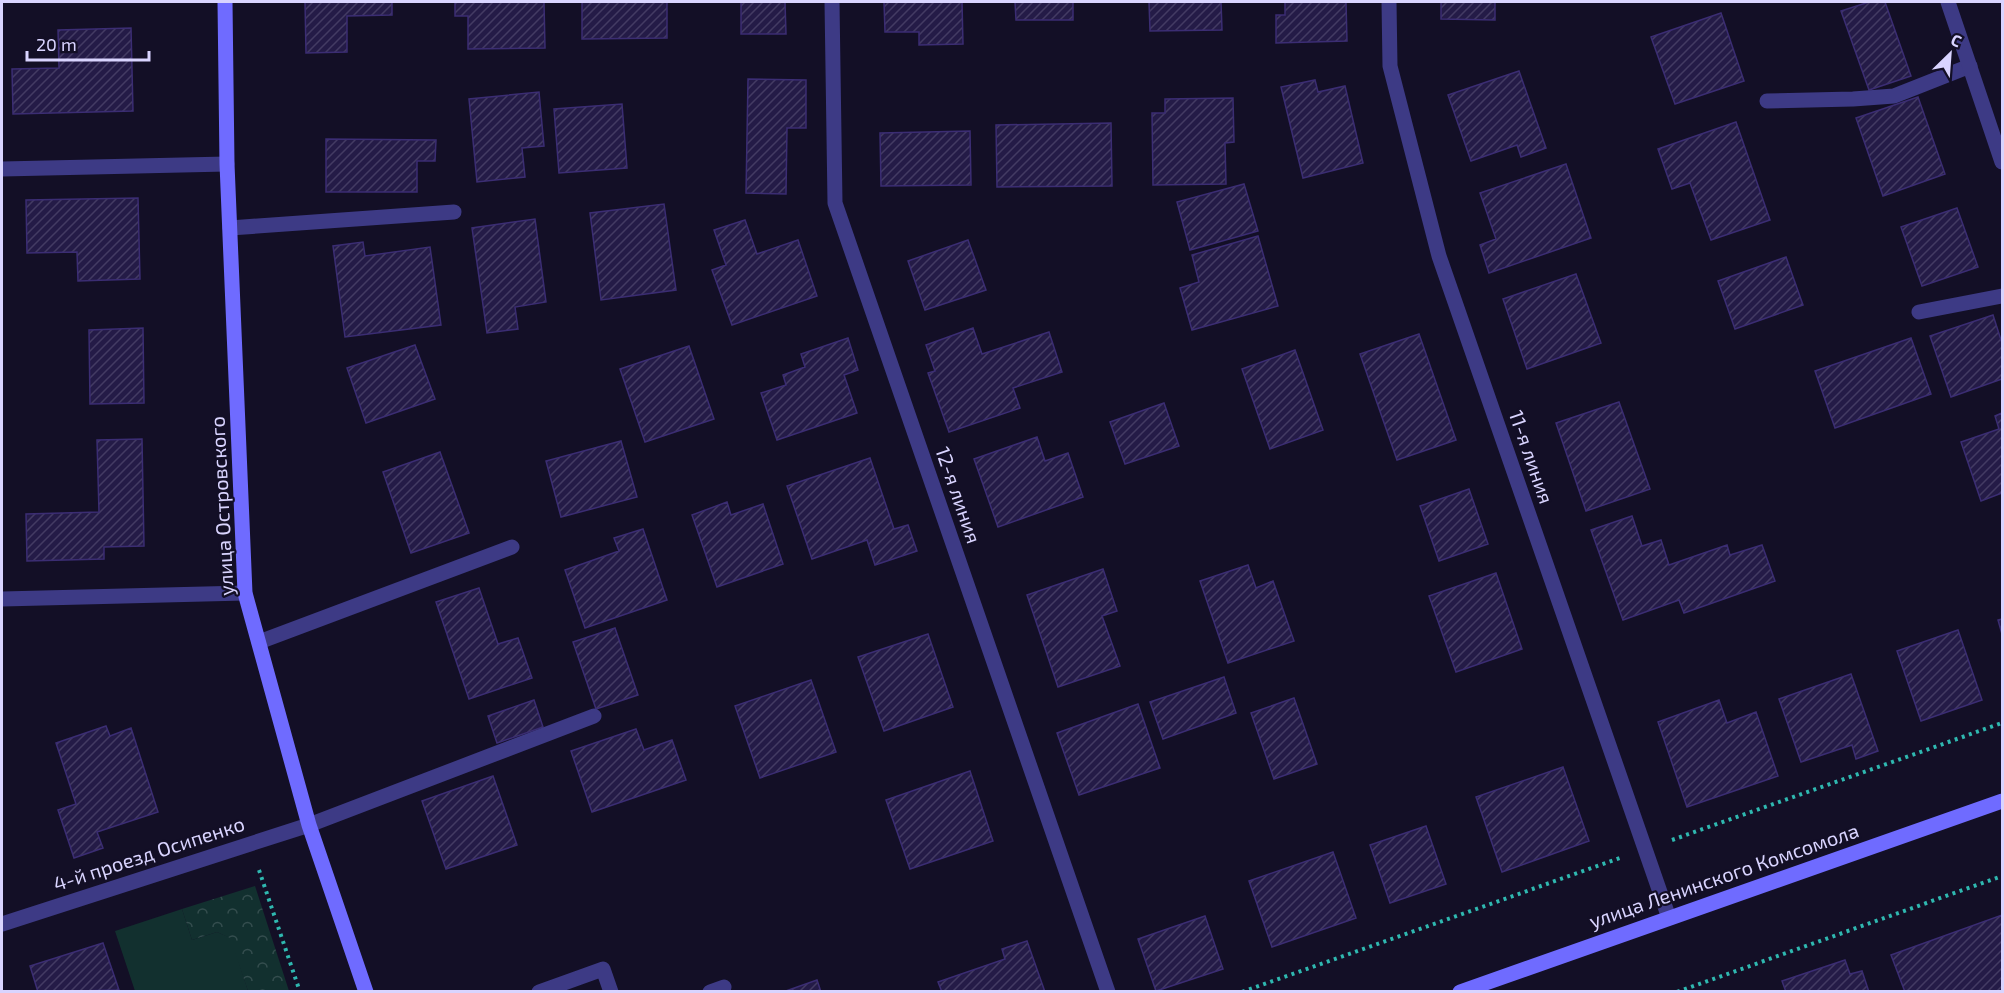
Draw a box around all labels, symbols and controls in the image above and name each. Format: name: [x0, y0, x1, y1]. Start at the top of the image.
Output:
scale bar: [27, 24, 148, 62]
north arrow: [1920, 24, 1980, 84]
text: С: [1948, 29, 1965, 51]
text: 20 m: [36, 33, 77, 55]
street label: 11-я линия: [1505, 407, 1559, 507]
street label: улица Островского: [204, 416, 239, 596]
street label: 12-я линия: [931, 443, 987, 546]
street label: 4-й проезд Осипенко: [50, 811, 247, 895]
street label: улица Ленинского Комсомола: [1586, 818, 1862, 934]

